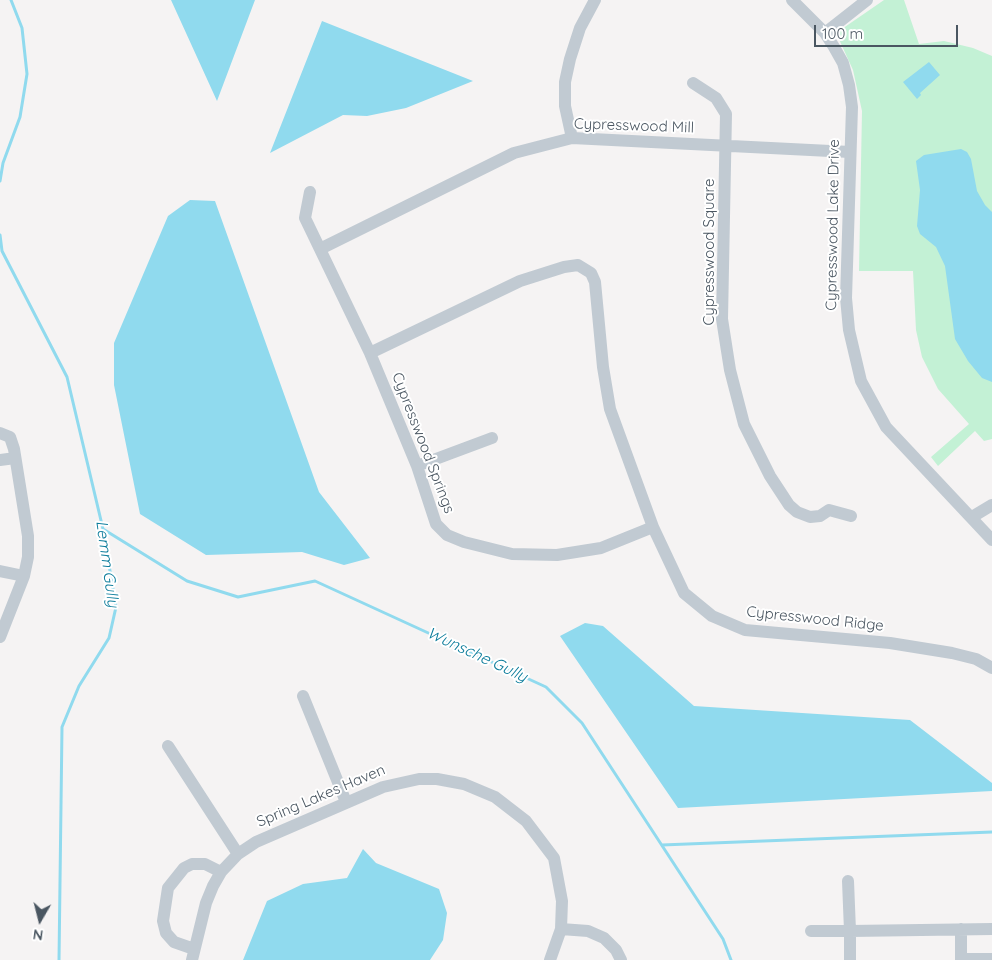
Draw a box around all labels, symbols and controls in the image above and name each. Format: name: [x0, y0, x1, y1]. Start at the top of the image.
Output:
scale bar: [817, 15, 961, 47]
text: 100 m: [822, 24, 863, 43]
street label: Cypresswood Mill: [573, 115, 695, 137]
street label: Cypresswood Lake Drive: [823, 139, 843, 311]
street label: Cypresswood Square: [700, 178, 718, 326]
street label: Cypresswood Springs: [388, 370, 458, 516]
water label: Lemm Gully: [91, 519, 123, 609]
street label: Cypresswood Ridge: [746, 603, 884, 635]
water label: Wunsche Gully: [424, 623, 530, 687]
street label: Spring Lakes Haven: [254, 761, 388, 831]
north arrow: [15, 895, 65, 945]
text: N: [32, 925, 44, 944]

